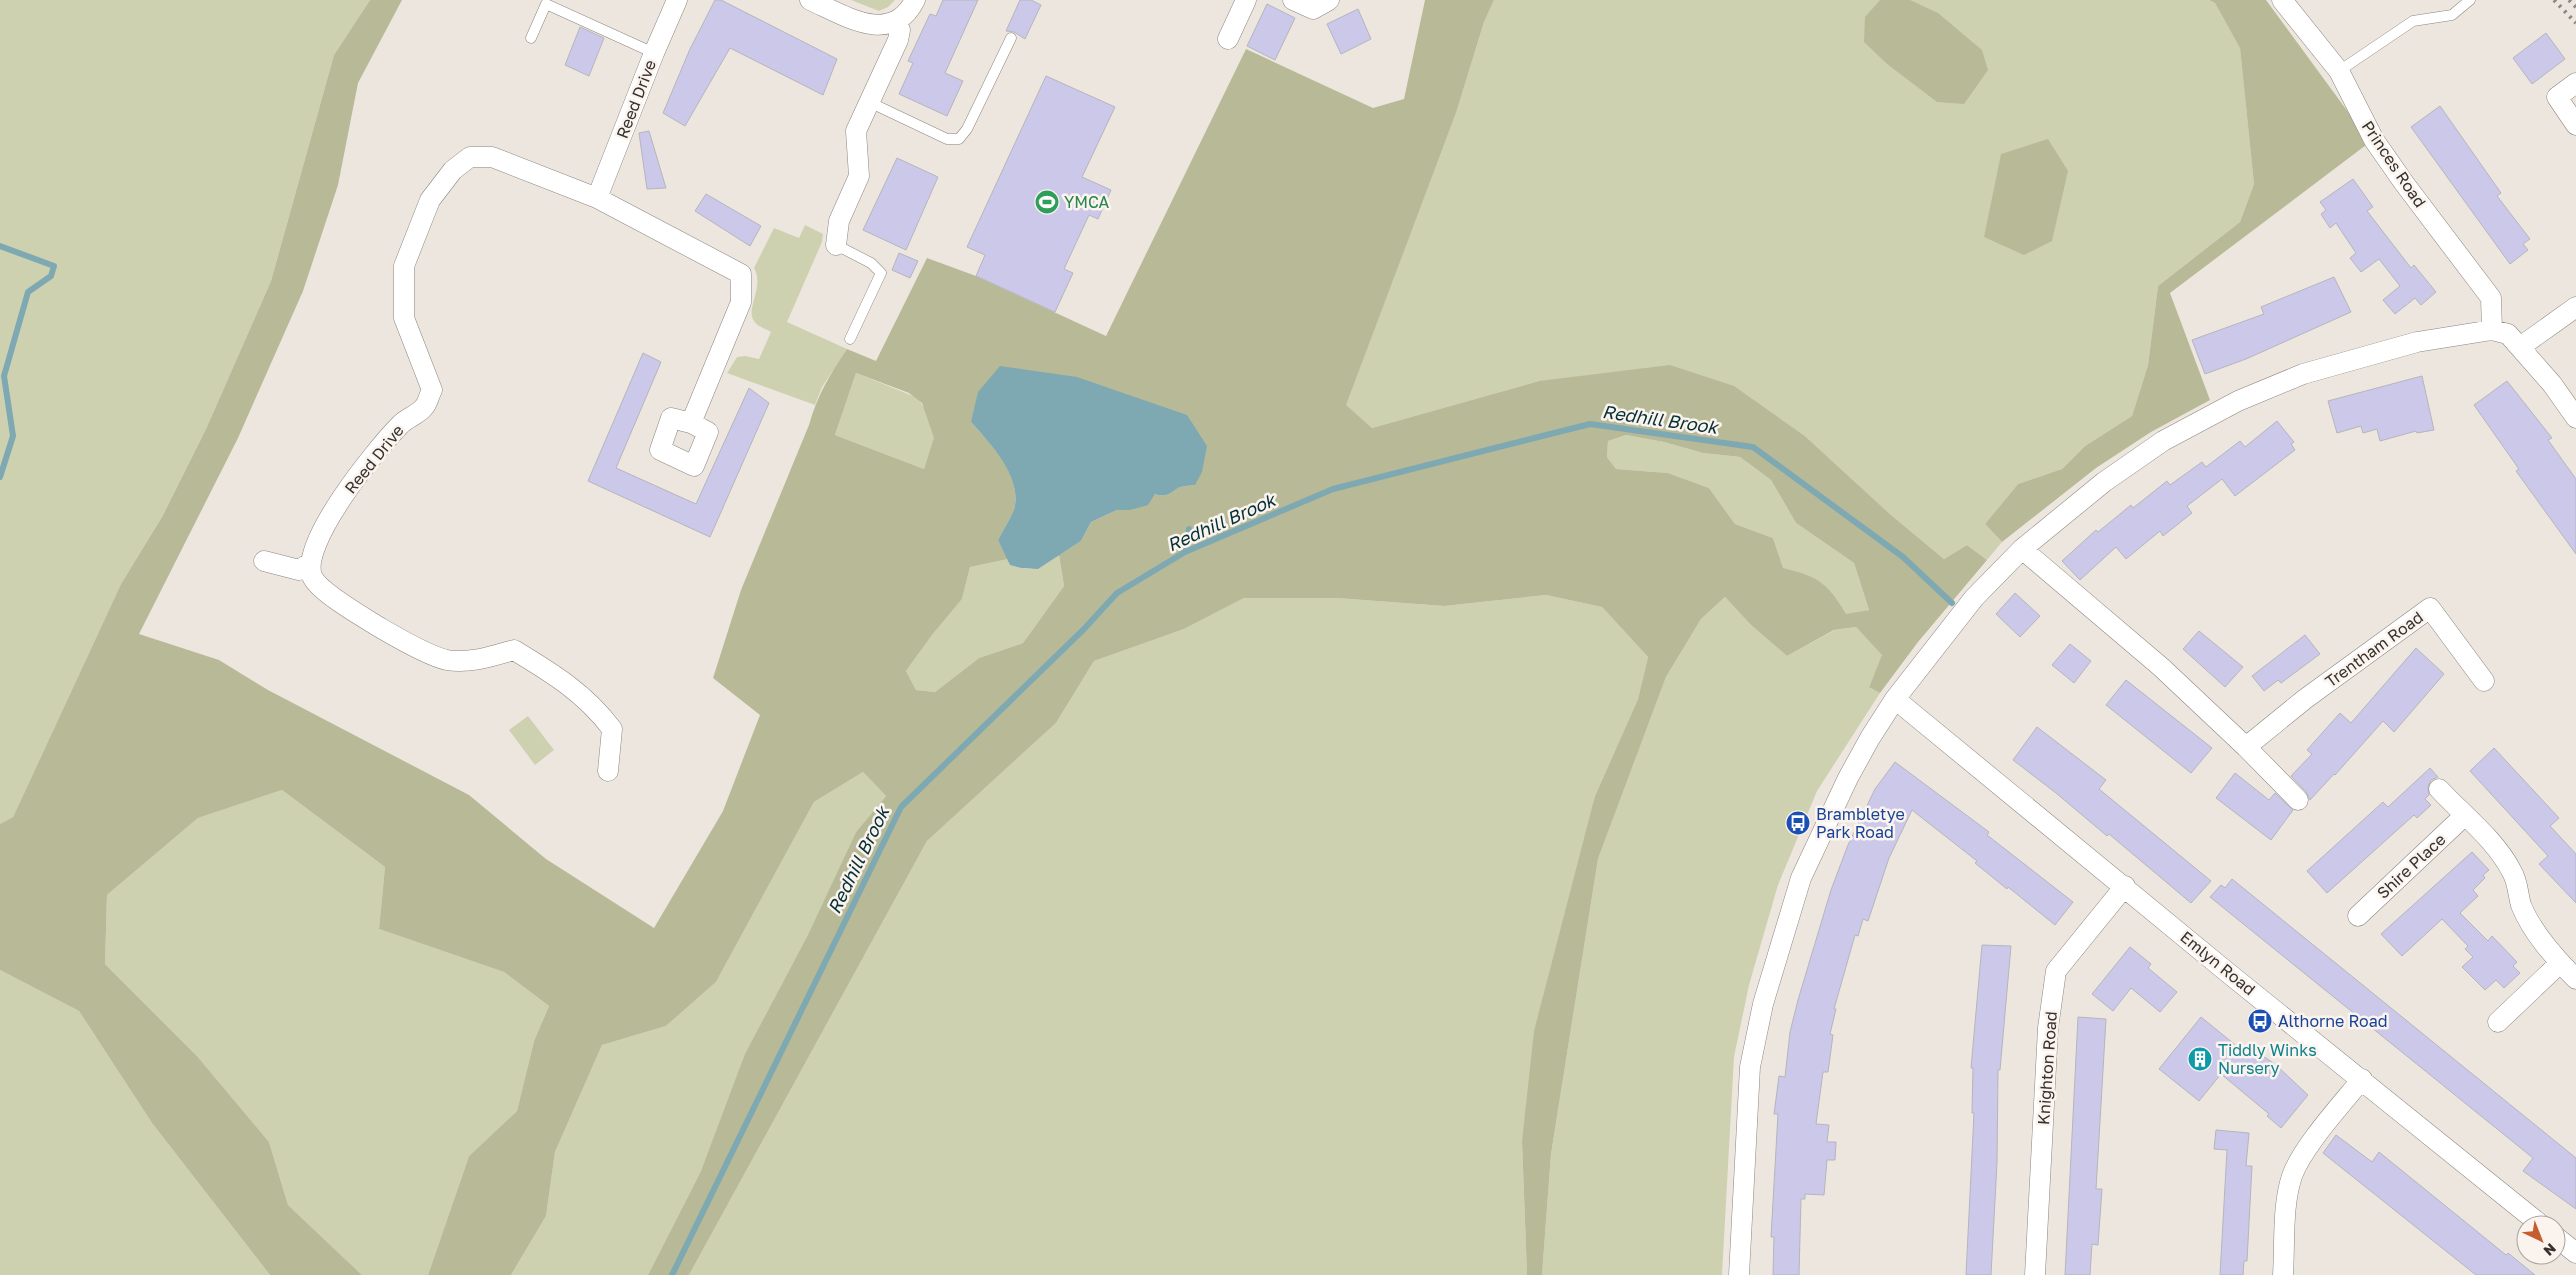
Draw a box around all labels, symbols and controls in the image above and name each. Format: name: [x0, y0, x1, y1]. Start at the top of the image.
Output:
street label: Reed Drive: [612, 57, 660, 141]
street label: Princes Road: [2358, 117, 2430, 211]
sports icon: YMCA: [1034, 189, 1060, 215]
place label: YMCA: [1064, 192, 1110, 212]
water label: Redhill Brook: [1601, 400, 1721, 438]
street label: Reed Drive: [340, 421, 408, 497]
water label: Redhill Brook: [1163, 488, 1280, 556]
street label: Trentham Road: [2321, 607, 2427, 691]
water label: Redhill Brook: [823, 801, 894, 917]
place label: Brambletye Park Road: [1816, 804, 1905, 842]
bus stop icon: Brambletye Park Road: [1785, 810, 1811, 836]
street label: Shire Place: [2373, 829, 2449, 903]
street label: Emlyn Road: [2176, 927, 2260, 999]
bus stop icon: Althorne Road: [2247, 1008, 2273, 1034]
street label: Knighton Road: [2033, 1011, 2061, 1125]
place label: Althorne Road: [2278, 1011, 2388, 1031]
place label: Tiddly Winks Nursery: [2218, 1040, 2317, 1078]
building icon: Tiddly Winks Nursery: [2187, 1046, 2213, 1072]
north arrow: [2516, 1215, 2566, 1265]
text: N: [2541, 1240, 2560, 1260]

